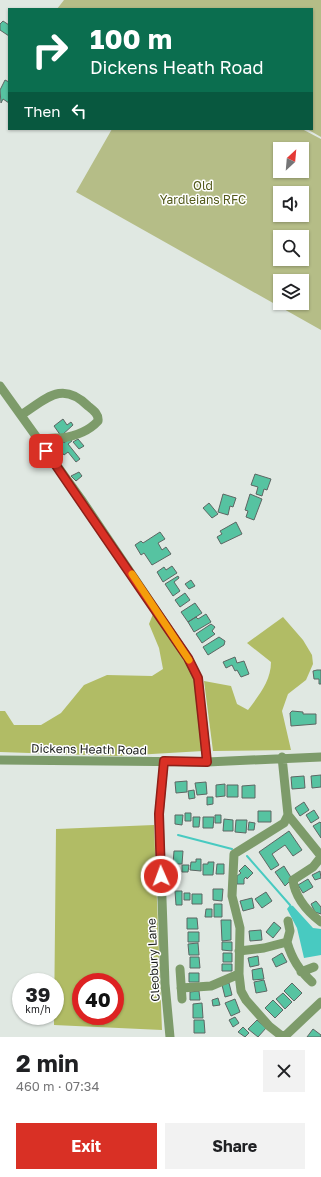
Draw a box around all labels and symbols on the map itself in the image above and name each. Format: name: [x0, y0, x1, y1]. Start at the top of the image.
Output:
north arrow: [273, 142, 309, 178]
park label: Old Yardleians RFC: [160, 178, 246, 207]
pin: [29, 434, 63, 468]
street label: Dickens Heath Road: [31, 740, 147, 758]
position arrow: [140, 855, 182, 897]
street label: Cleobury Lane: [143, 918, 163, 1002]
speed limit sign: 40: [72, 973, 124, 1025]

